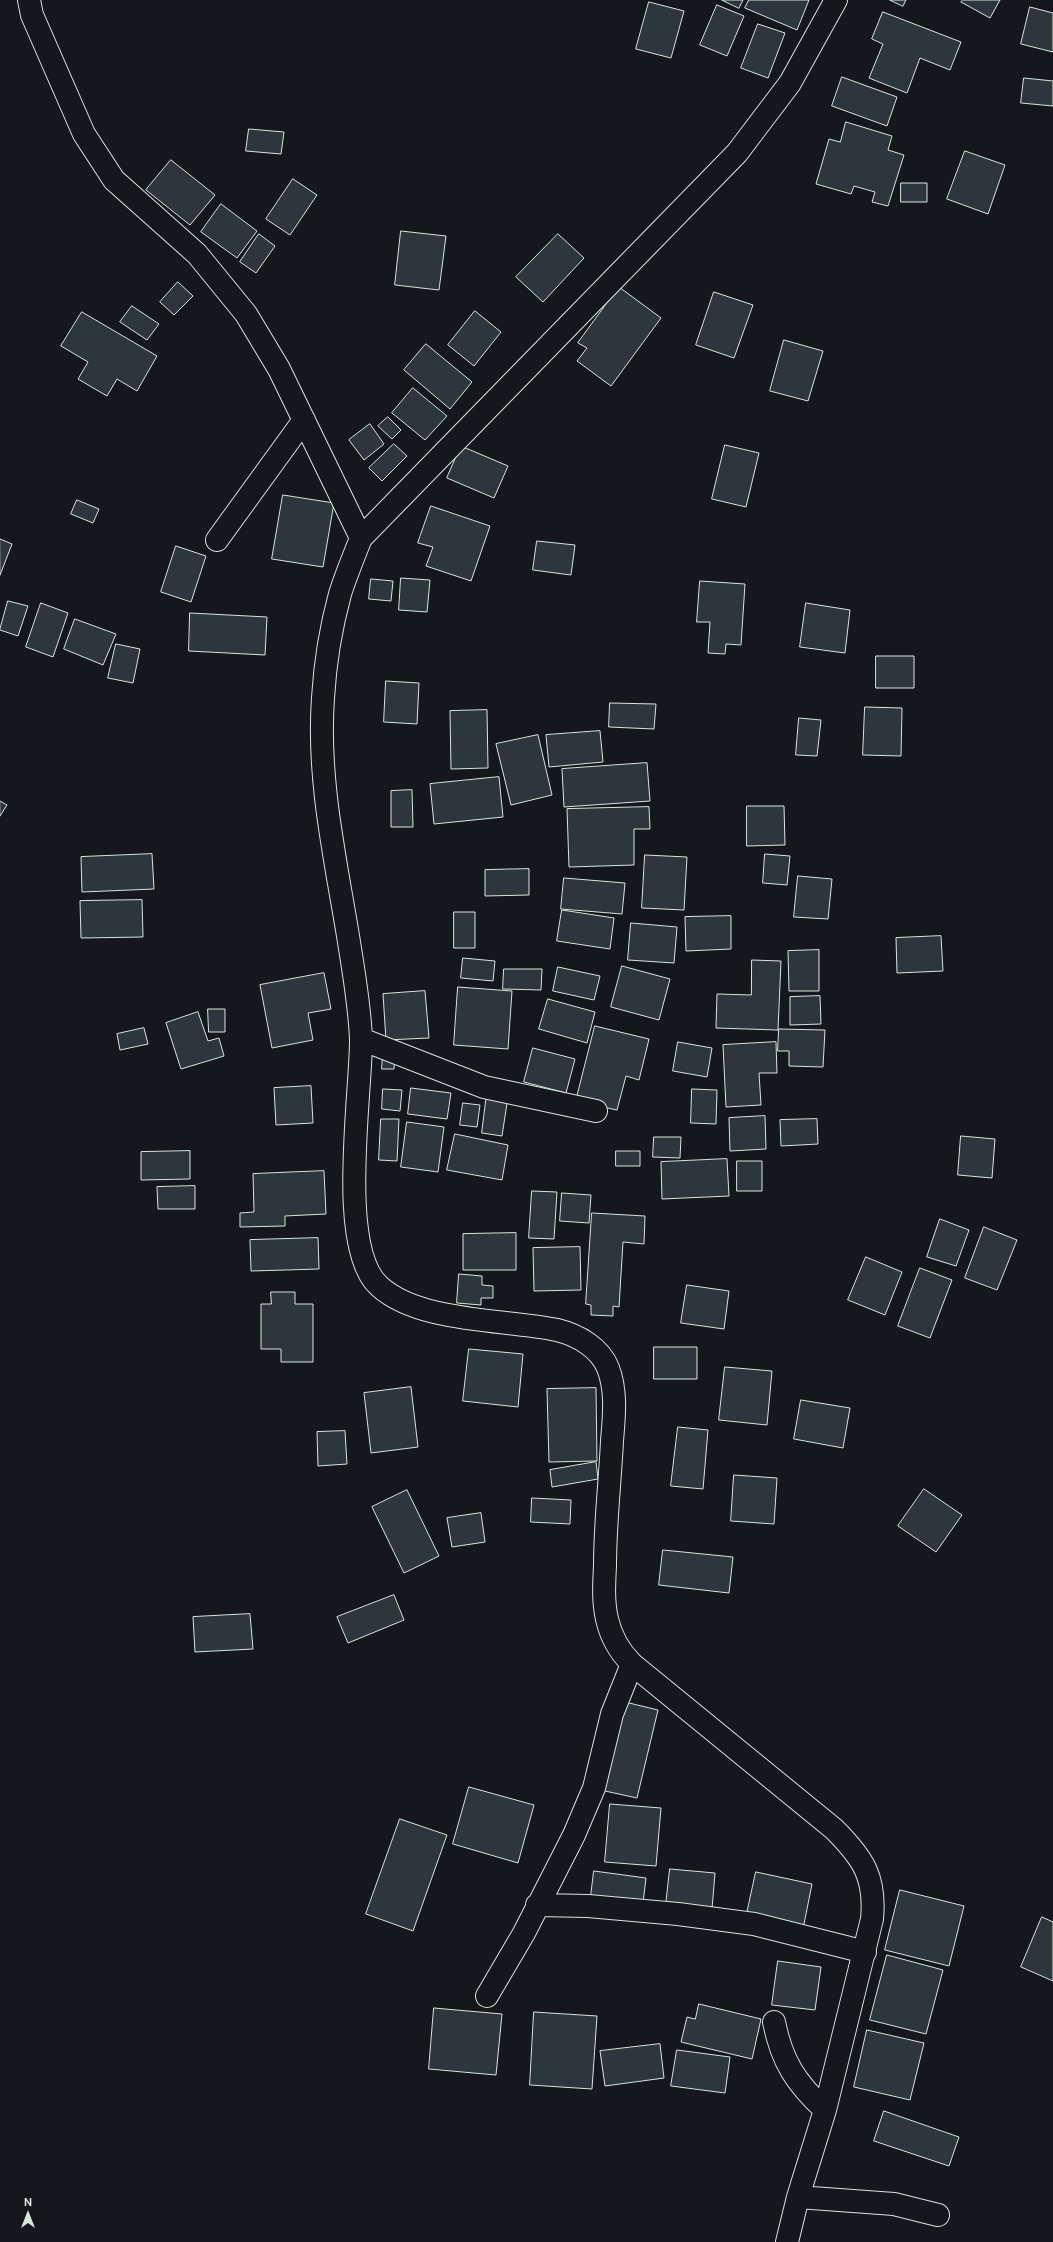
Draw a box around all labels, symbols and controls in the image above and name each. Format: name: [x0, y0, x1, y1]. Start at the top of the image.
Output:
north arrow: [8, 2194, 48, 2234]
text: N: [24, 2195, 32, 2209]

